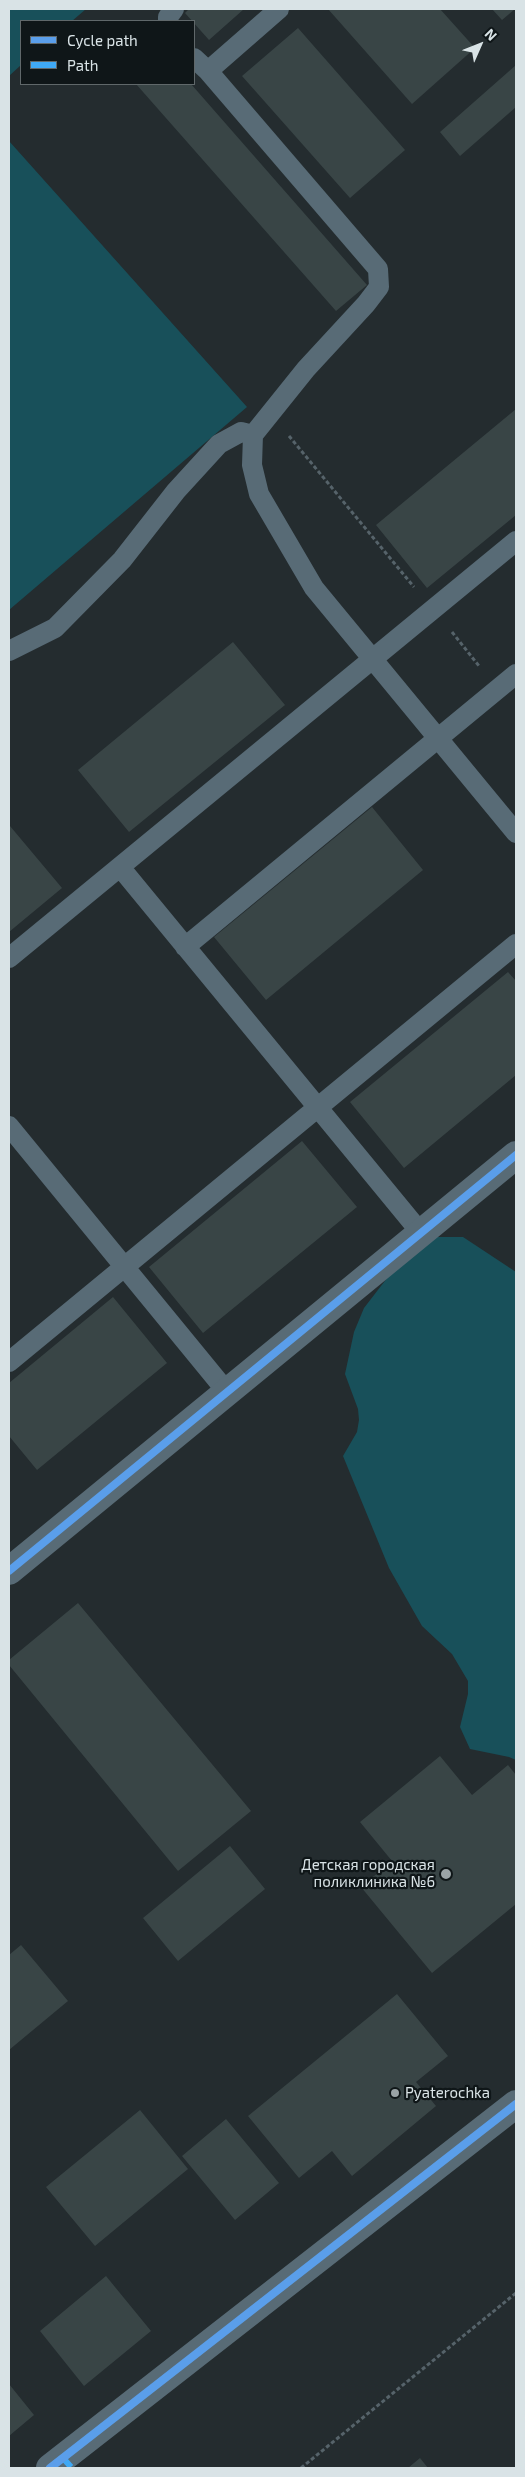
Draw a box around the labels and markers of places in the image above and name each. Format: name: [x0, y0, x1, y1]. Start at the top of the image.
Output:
place label: Детская городская поликлиника №6: [301, 1856, 435, 1891]
marker: Детская городская поликлиника №6: [439, 1867, 453, 1881]
place label: Pyaterochka: [405, 2084, 490, 2102]
marker: Pyaterochka: [389, 2087, 401, 2099]

